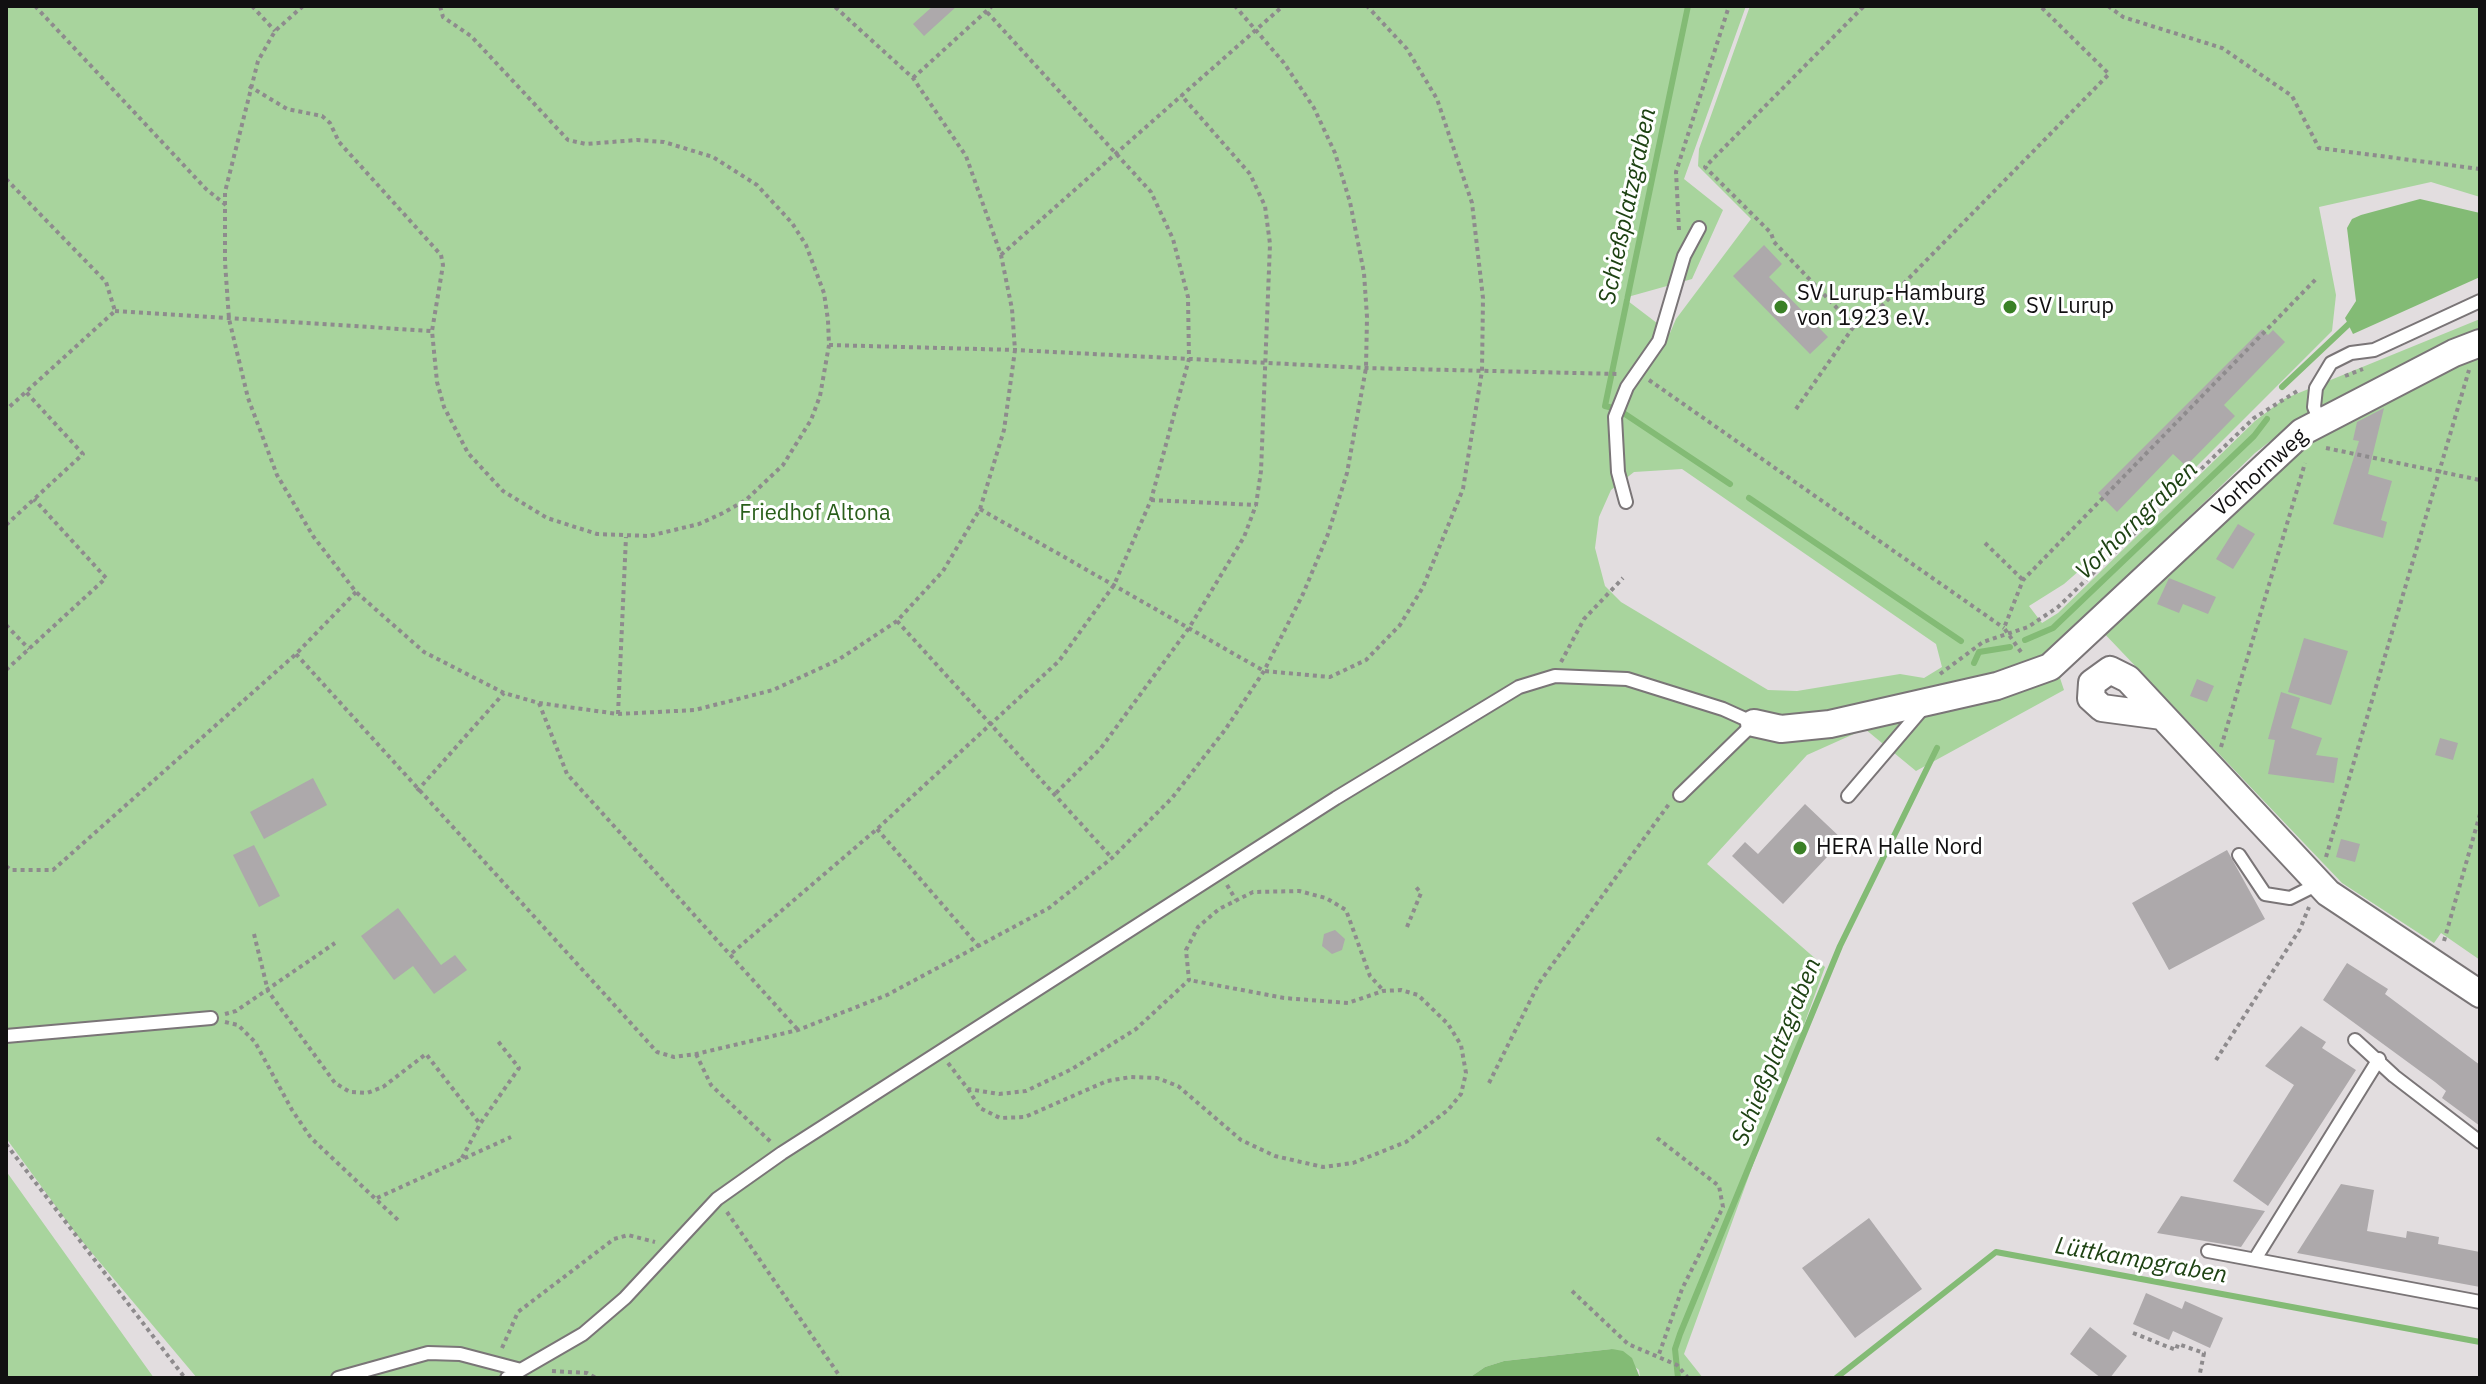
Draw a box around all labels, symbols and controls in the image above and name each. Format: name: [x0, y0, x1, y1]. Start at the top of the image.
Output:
water label: Schießplatzgraben: [1593, 105, 1663, 307]
place label: SV Lurup-Hamburg von 1923 e.V.: [1797, 281, 1985, 332]
place label: SV Lurup: [2026, 294, 2114, 320]
marker: SV Lurup-Hamburg von 1923 e.V.: [1772, 298, 1790, 316]
marker: SV Lurup: [2001, 298, 2019, 316]
street label: Vorhornweg: [2207, 423, 2313, 523]
water label: Vorhorngraben: [2070, 456, 2204, 586]
park label: Friedhof Altona: [739, 501, 891, 527]
place label: HERA Halle Nord: [1816, 835, 1983, 861]
marker: HERA Halle Nord: [1791, 839, 1809, 857]
water label: Schießplatzgraben: [1726, 954, 1828, 1150]
water label: Lüttkampgraben: [2053, 1232, 2229, 1290]

